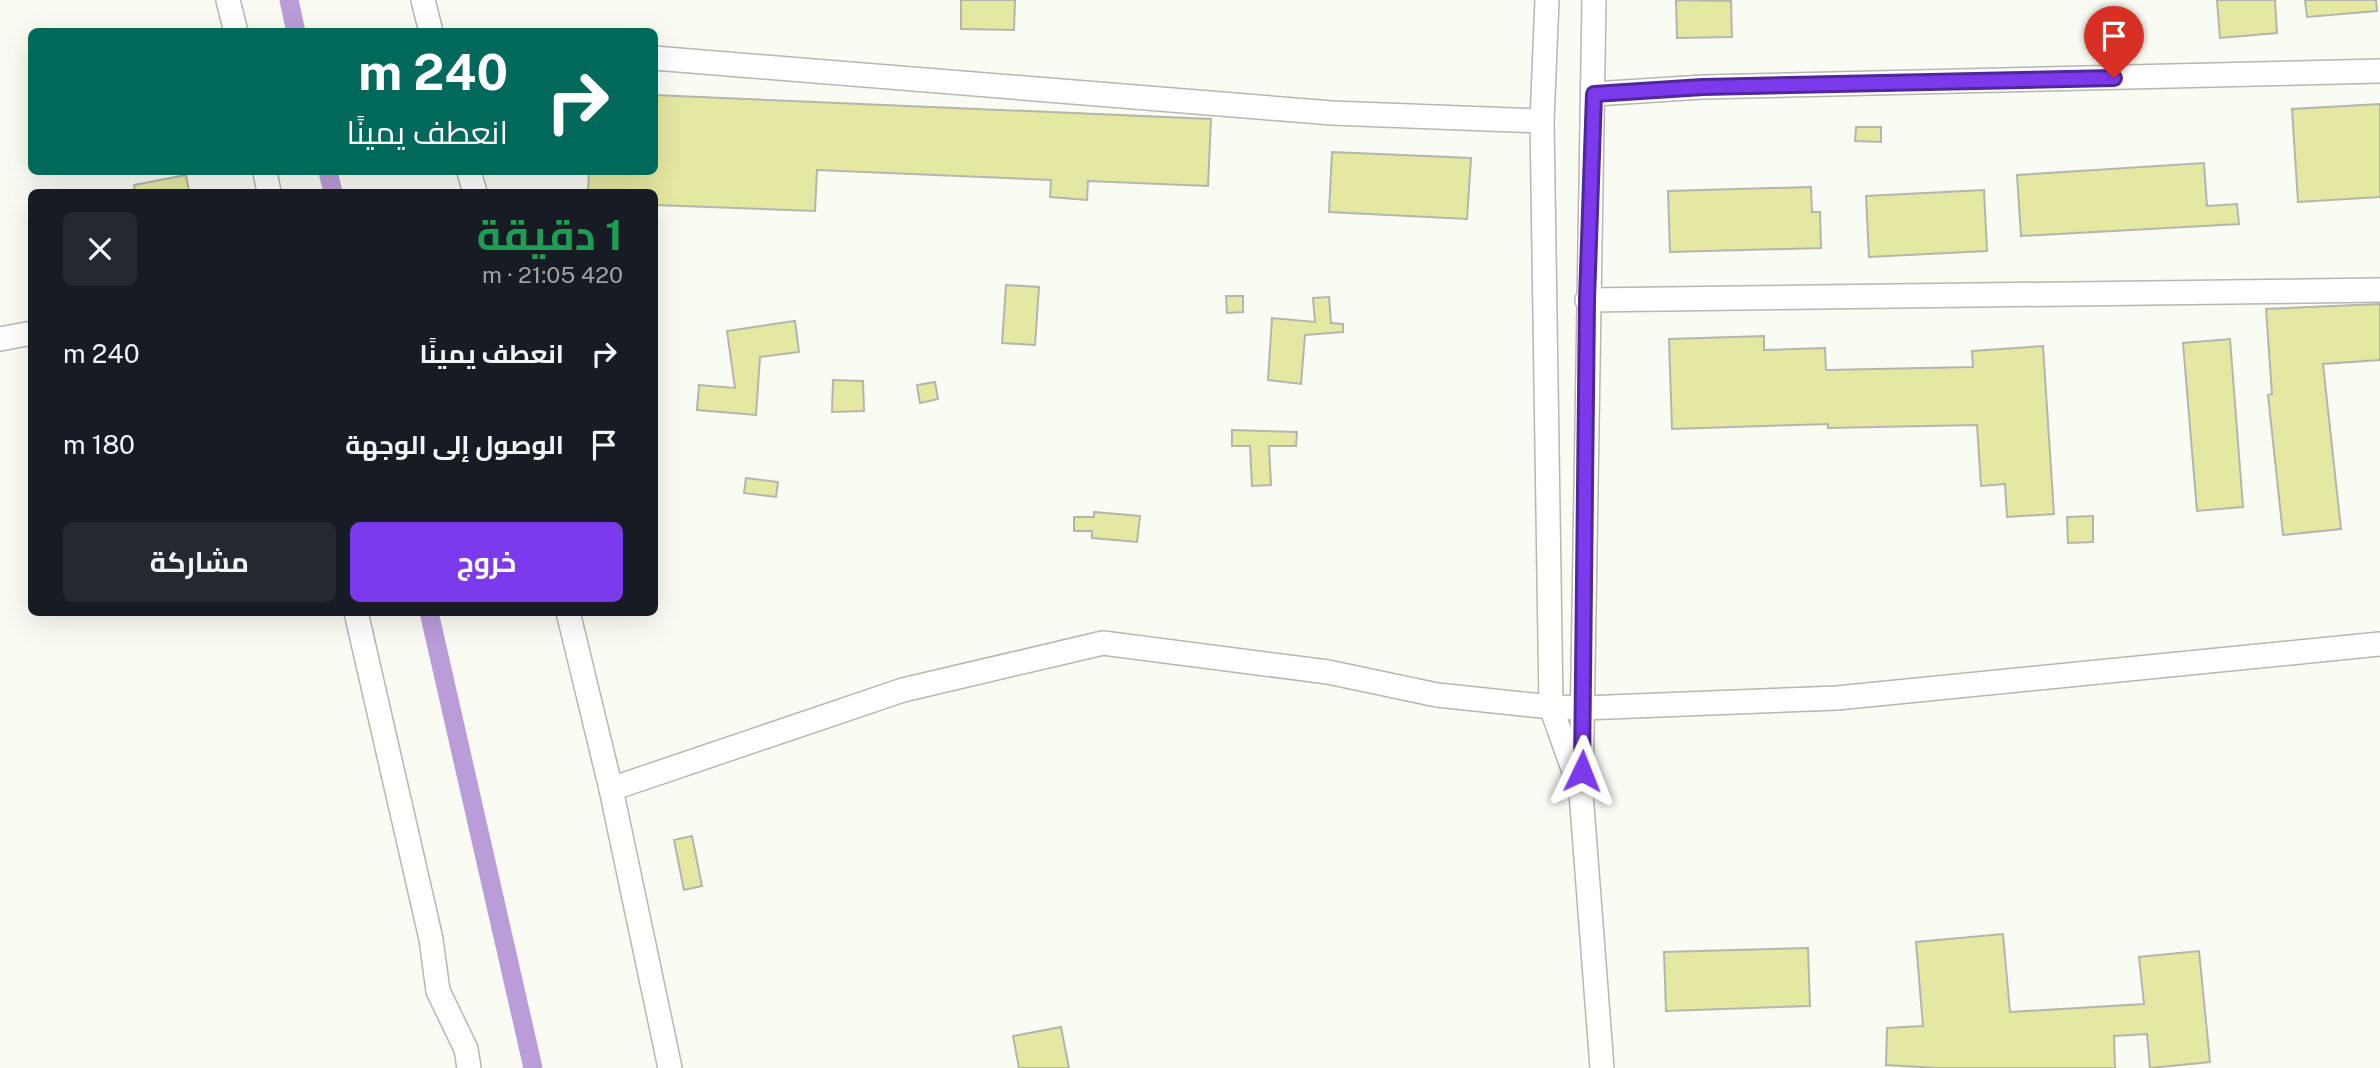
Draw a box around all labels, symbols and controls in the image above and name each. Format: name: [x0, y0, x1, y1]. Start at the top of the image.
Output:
pin: [2084, 6, 2144, 78]
icon: arrive: [2095, 17, 2133, 55]
text: 240 m: [358, 43, 508, 101]
icon: right: [532, 56, 623, 147]
text: انعطف يمينًا: [347, 114, 508, 151]
text: 1 دقيقة: [477, 210, 623, 259]
button: close: [63, 212, 137, 286]
text: 420 m · 21:05: [482, 261, 623, 288]
icon: right: [585, 335, 623, 373]
text: 240 m: [63, 338, 140, 369]
text: انعطف يمينًا: [420, 338, 564, 369]
icon: arrive: [585, 426, 623, 464]
text: 180 m: [63, 429, 135, 460]
text: الوصول إلى الوجهة: [345, 429, 564, 460]
button: مشاركة: [63, 522, 336, 602]
button: خروج: [350, 522, 623, 602]
position arrow: [1545, 734, 1619, 808]

